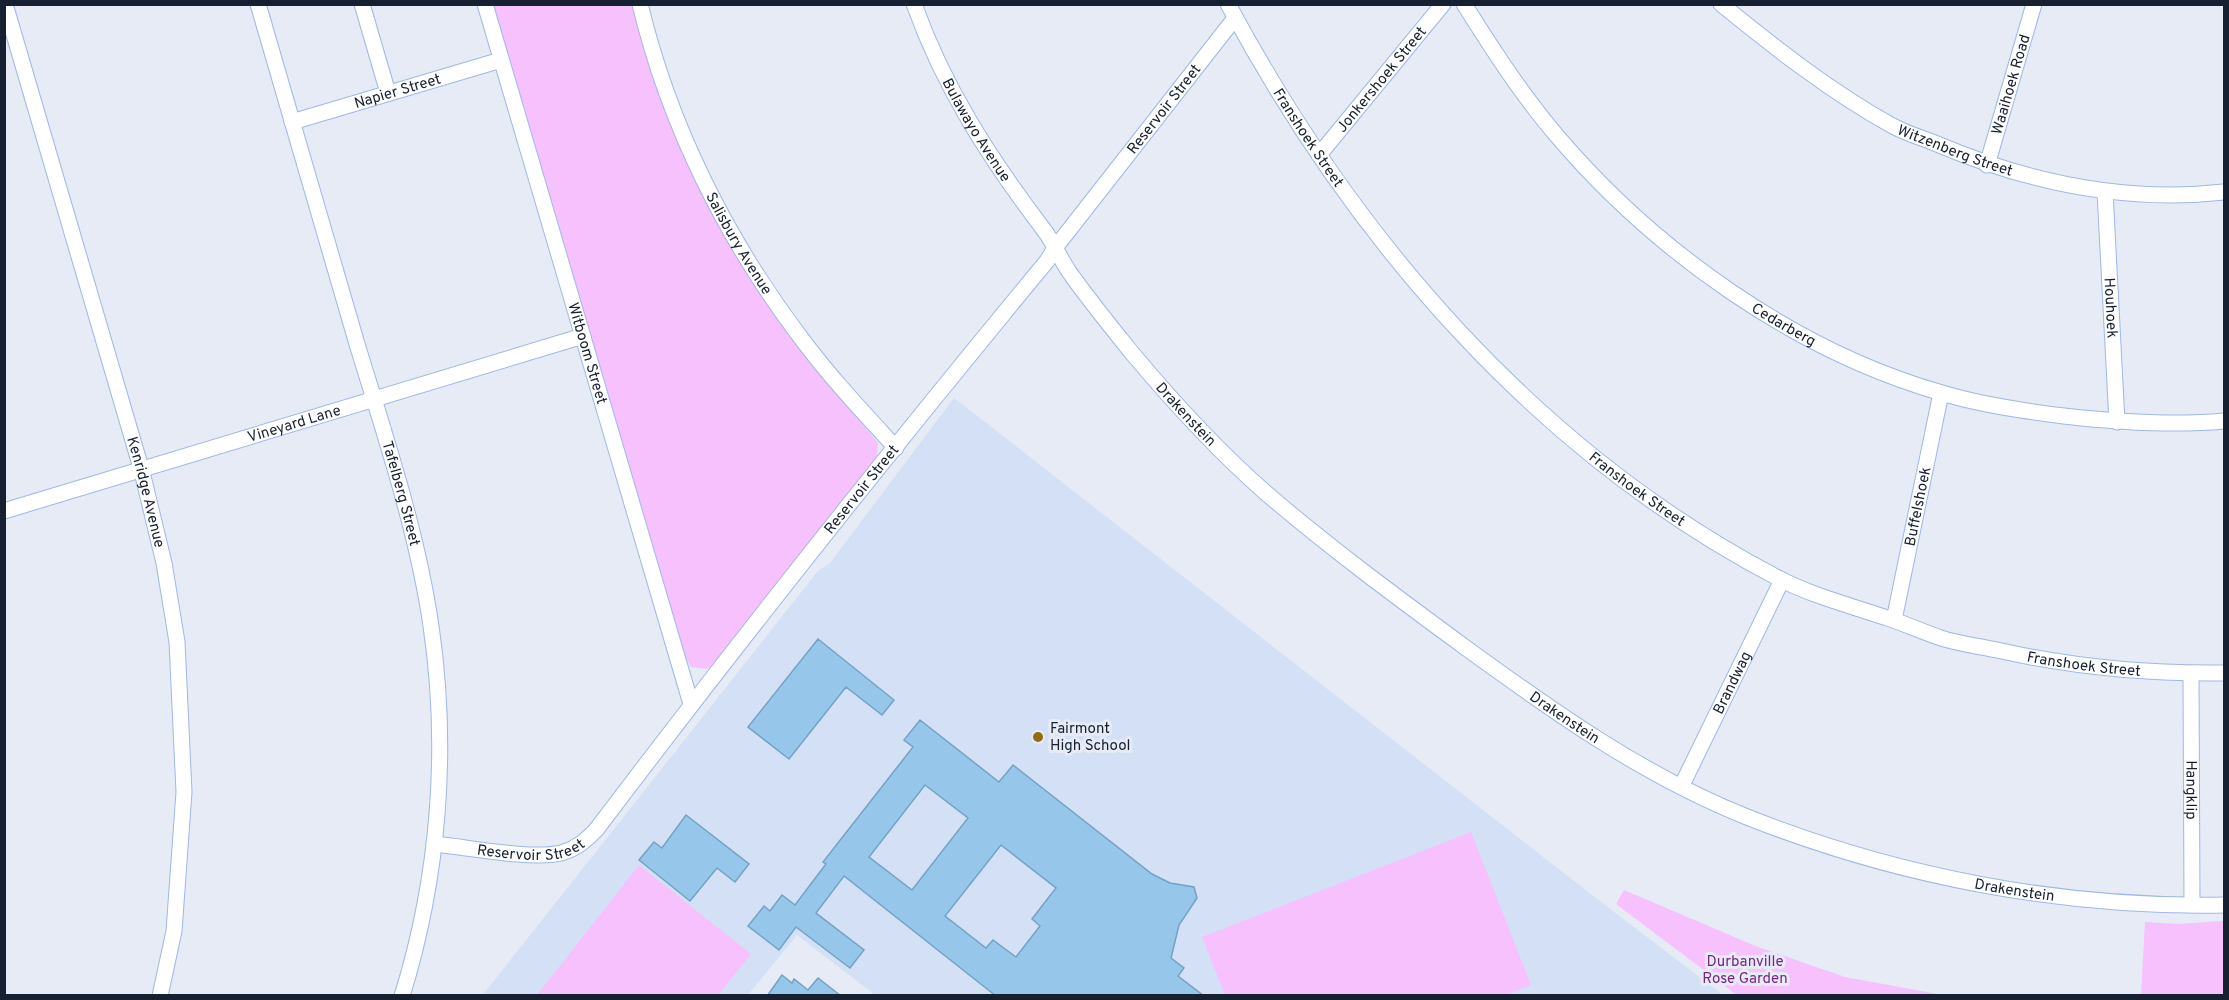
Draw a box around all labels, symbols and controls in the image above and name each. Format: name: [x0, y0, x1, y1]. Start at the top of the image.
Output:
street label: Jonkershoek Street: [1333, 23, 1431, 137]
street label: Waaihoek Road: [1988, 32, 2036, 137]
street label: Reservoir Street: [1124, 61, 1206, 159]
street label: Napier Street: [352, 70, 443, 114]
street label: Bulawayo Avenue: [937, 76, 1014, 186]
street label: Franshoek Street: [1268, 85, 1347, 192]
street label: Witzenberg Street: [1894, 122, 2015, 182]
street label: Salisbury Avenue: [700, 189, 775, 299]
street label: Houhoek: [2098, 277, 2121, 339]
street label: Cedarberg: [1747, 300, 1819, 352]
street label: Witboom Street: [562, 301, 610, 407]
street label: Drakenstein: [1151, 379, 1219, 451]
street label: Vineyard Lane: [246, 402, 343, 448]
street label: Kenridge Avenue: [121, 435, 168, 550]
street label: Tafelberg Street: [376, 439, 423, 548]
street label: Reservoir Street: [821, 442, 904, 539]
street label: Franshoek Street: [1584, 449, 1688, 532]
street label: Buffelshoek: [1901, 465, 1936, 548]
street label: Franshoek Street: [2025, 648, 2141, 682]
street label: Brandwag: [1710, 649, 1757, 718]
street label: Drakenstein: [1525, 688, 1603, 749]
place label: Fairmont High School: [1050, 720, 1131, 756]
marker: Fairmont High School: [1031, 730, 1045, 744]
street label: Hangklip: [2180, 760, 2200, 820]
street label: Reservoir Street: [476, 835, 589, 866]
street label: Drakenstein: [1973, 876, 2055, 907]
park label: Durbanville Rose Garden: [1702, 953, 1788, 989]

